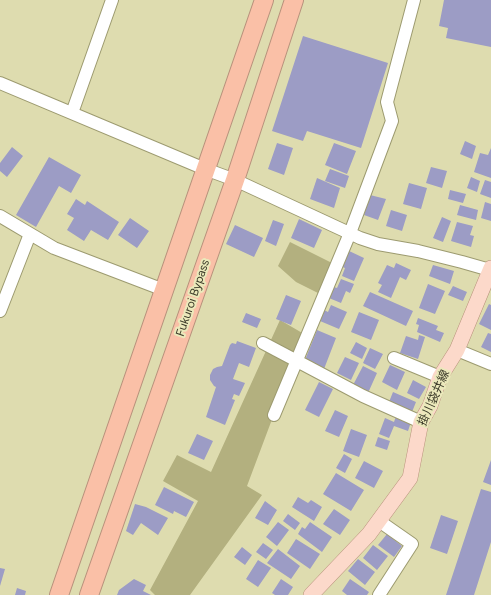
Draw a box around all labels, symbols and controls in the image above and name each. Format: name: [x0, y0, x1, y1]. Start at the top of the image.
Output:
street label: Fukuroi Bypass: [173, 258, 213, 338]
street label: 掛川袋井線: [415, 368, 453, 428]

